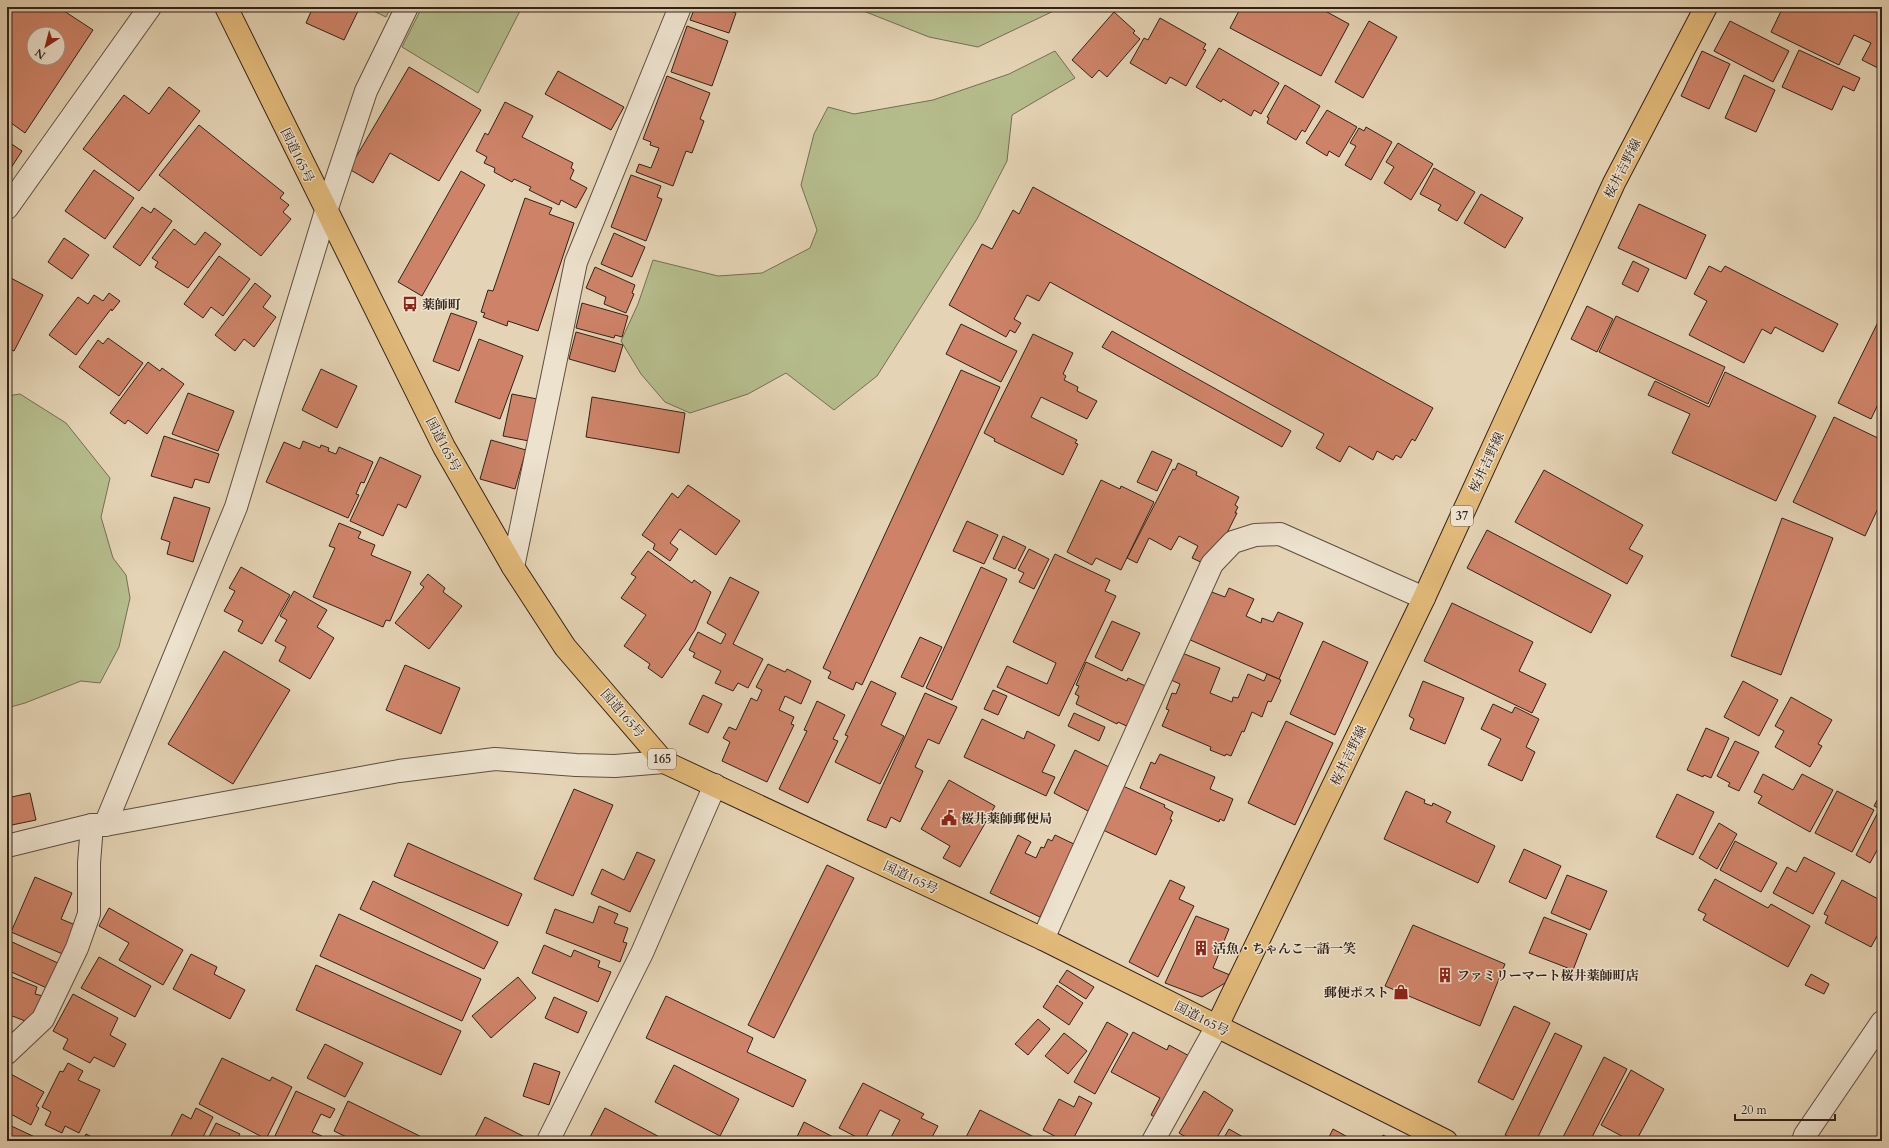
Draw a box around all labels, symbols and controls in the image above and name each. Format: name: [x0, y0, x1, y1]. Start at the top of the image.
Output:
north arrow: [26, 26, 66, 66]
text: N: [32, 45, 49, 63]
street label: 国道165号: [276, 125, 318, 186]
street label: 桜井吉野線: [1600, 135, 1646, 202]
bus stop icon: 薬師町: [401, 295, 419, 313]
place label: 薬師町: [422, 296, 461, 314]
street label: 国道165号: [421, 414, 465, 475]
street label: 桜井吉野線: [1465, 429, 1509, 496]
road number: 37: [1451, 506, 1473, 526]
street label: 国道165号: [596, 685, 648, 742]
street label: 桜井吉野線: [1327, 722, 1371, 789]
road number: 165: [648, 749, 676, 769]
public building icon: 桜井薬師郵便局: [940, 809, 958, 827]
place label: 桜井薬師郵便局: [961, 810, 1052, 828]
street label: 国道165号: [880, 857, 941, 899]
building icon: 活魚・ちゃんこ一語一笑: [1192, 939, 1210, 957]
place label: 活魚・ちゃんこ一語一笑: [1213, 940, 1356, 958]
building icon: ファミリーマート桜井薬師町店: [1436, 966, 1454, 984]
place label: ファミリーマート桜井薬師町店: [1457, 967, 1639, 985]
shop icon: 郵便ポスト: [1392, 983, 1410, 1001]
place label: 郵便ポスト: [1324, 984, 1389, 1002]
street label: 国道165号: [1171, 997, 1232, 1040]
scale bar: [1735, 1096, 1835, 1122]
text: 20 m: [1741, 1102, 1768, 1118]

